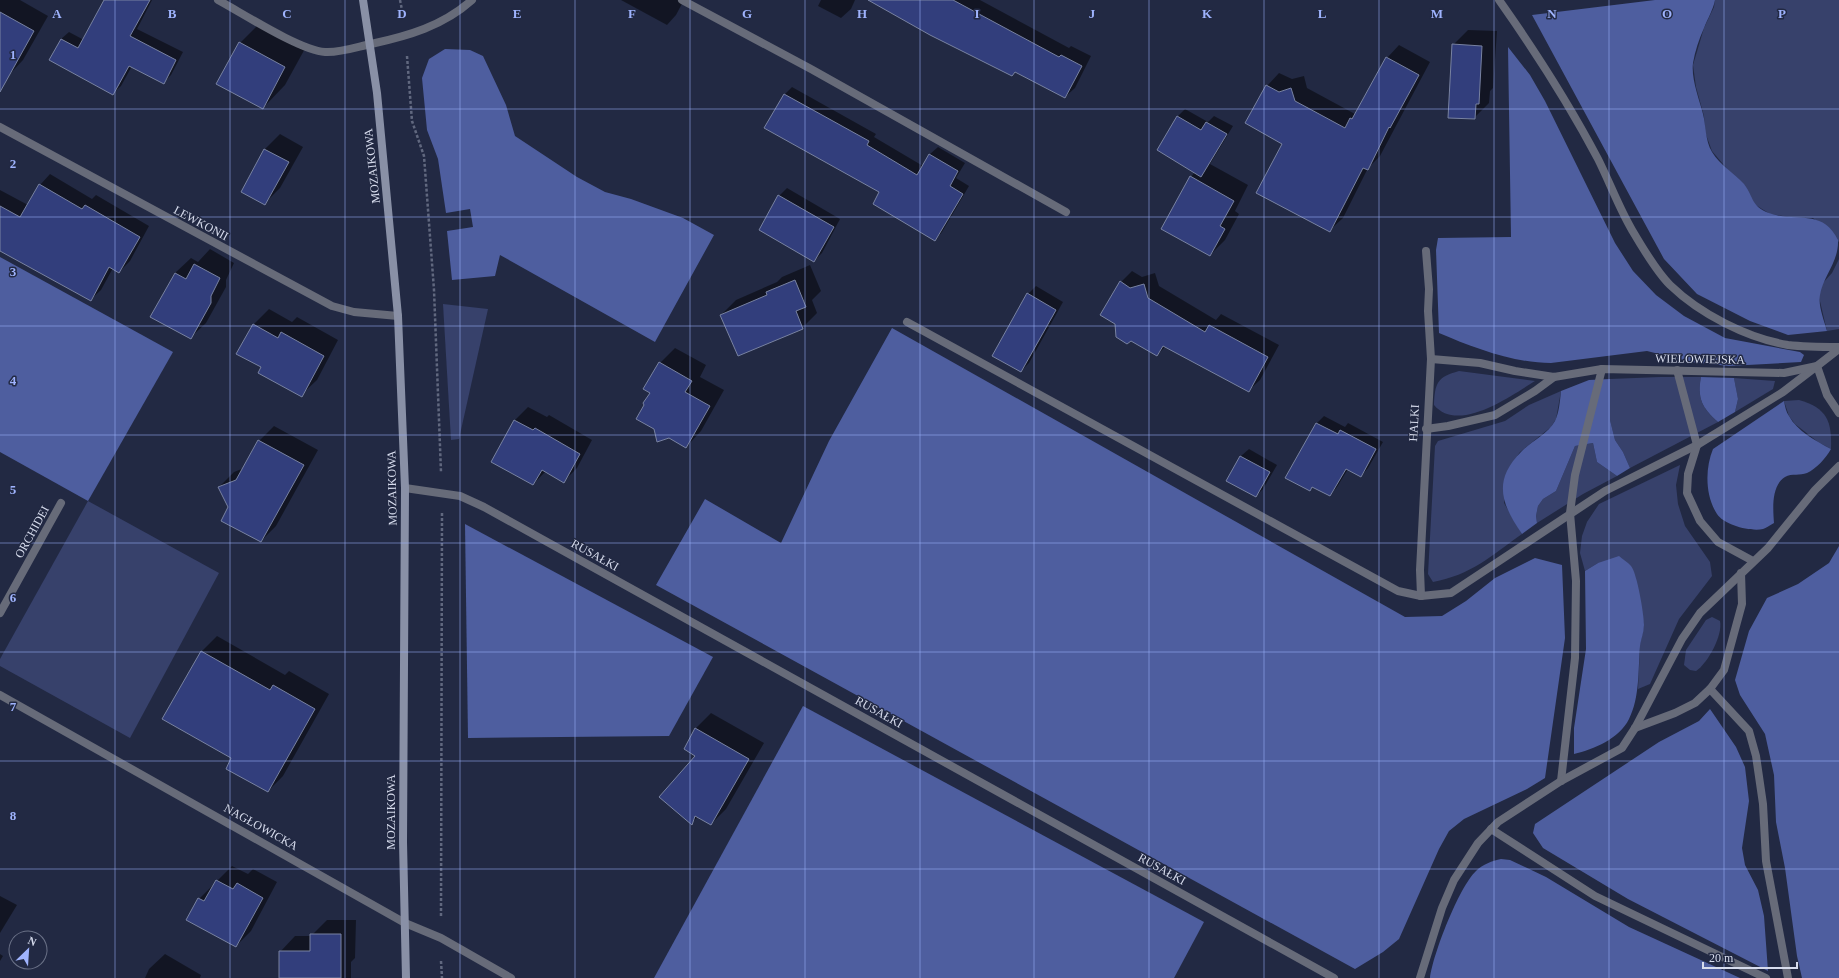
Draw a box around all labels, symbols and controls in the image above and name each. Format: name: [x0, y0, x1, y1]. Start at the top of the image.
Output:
text: A: [52, 6, 62, 21]
text: B: [168, 6, 177, 21]
text: C: [282, 6, 292, 21]
text: D: [397, 6, 407, 21]
text: E: [513, 6, 521, 21]
text: F: [628, 6, 636, 21]
text: G: [742, 6, 752, 21]
text: H: [857, 6, 867, 21]
text: I: [974, 6, 980, 21]
text: J: [1089, 6, 1096, 21]
text: K: [1202, 6, 1213, 21]
text: L: [1318, 6, 1327, 21]
text: M: [1431, 6, 1443, 21]
text: N: [1547, 6, 1557, 21]
text: O: [1662, 6, 1672, 21]
text: P: [1778, 6, 1786, 21]
text: 1: [10, 47, 16, 62]
street label: MOZAIKOWA: [361, 127, 383, 204]
text: 2: [10, 156, 16, 171]
street label: LEWKONII: [171, 203, 231, 243]
text: 3: [10, 264, 17, 279]
street label: WIELOWIEJSKA: [1655, 351, 1745, 367]
text: 4: [10, 373, 17, 388]
street label: HALKI: [1406, 404, 1422, 442]
street label: MOZAIKOWA: [384, 450, 400, 526]
text: 5: [10, 482, 17, 497]
street label: ORCHIDEI: [12, 504, 52, 560]
street label: RUSAŁKI: [569, 536, 621, 574]
text: 6: [10, 590, 17, 605]
street label: RUSAŁKI: [853, 693, 905, 731]
text: 7: [10, 699, 17, 714]
street label: MOZAIKOWA: [384, 774, 398, 850]
street label: NAGŁOWICKA: [221, 801, 301, 853]
text: 8: [10, 808, 17, 823]
street label: RUSAŁKI: [1136, 850, 1188, 888]
north arrow: [8, 930, 48, 970]
text: N: [26, 934, 38, 948]
scale bar: [1703, 944, 1797, 970]
text: 20 m: [1709, 951, 1734, 965]

